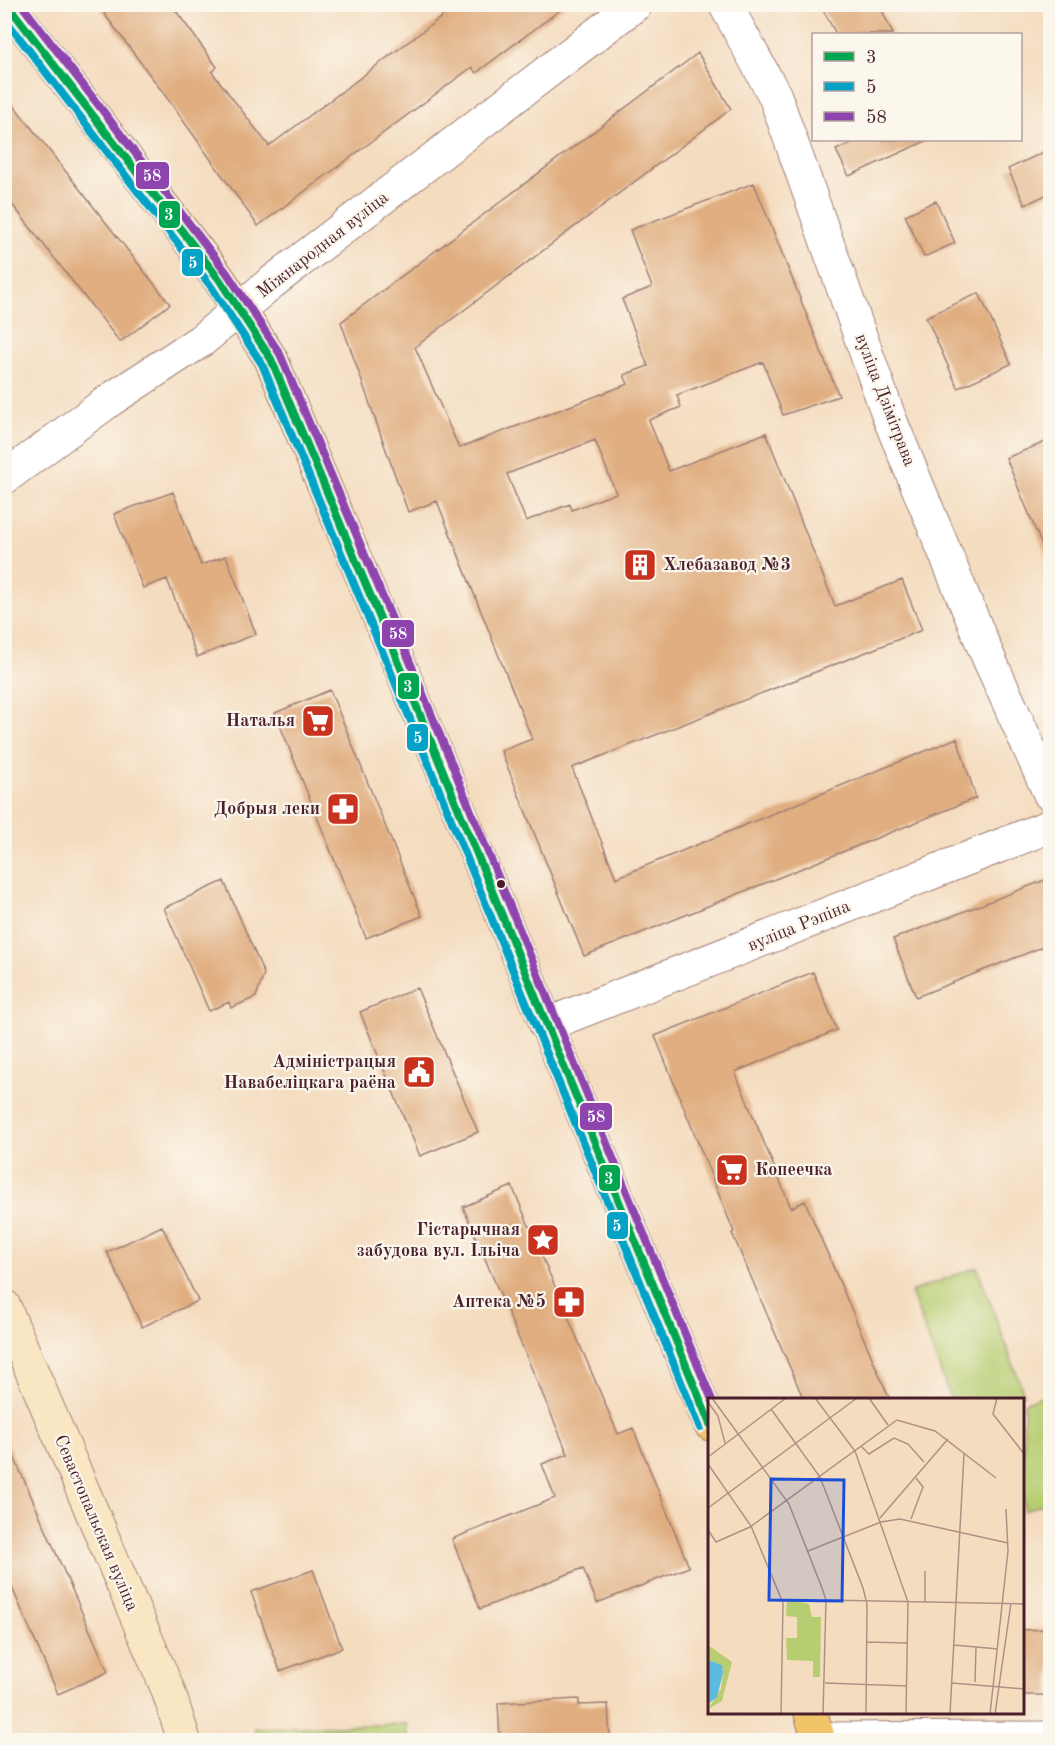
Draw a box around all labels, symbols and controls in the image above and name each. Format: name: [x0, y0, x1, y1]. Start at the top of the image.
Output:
legend: [812, 33, 1022, 141]
text: 3: [866, 49, 876, 67]
text: 5: [866, 79, 876, 97]
text: 58: [866, 109, 887, 127]
line badge: 58: [135, 161, 170, 190]
text: 58: [143, 169, 161, 185]
street label: Міжнародная вуліца: [254, 188, 392, 302]
line badge: 3: [158, 200, 181, 229]
text: 3: [164, 208, 174, 224]
line badge: 5: [181, 248, 204, 277]
text: 5: [188, 256, 198, 272]
street label: вуліца Дзімітрава: [851, 331, 919, 469]
building icon: Хлебазавод №3: [622, 547, 658, 583]
place label: Хлебазавод №3: [663, 556, 791, 574]
line badge: 58: [381, 619, 415, 648]
text: 58: [389, 627, 407, 643]
line badge: 3: [397, 672, 420, 700]
text: 3: [403, 680, 413, 696]
supermarket icon: Наталья: [300, 703, 336, 739]
place label: Наталья: [225, 712, 295, 730]
line badge: 5: [406, 723, 429, 752]
text: 5: [413, 731, 423, 747]
pharmacy icon: Добрыя леки: [325, 791, 361, 827]
place label: Добрыя леки: [214, 800, 320, 818]
unlabelled marker: [495, 878, 507, 890]
street label: вуліца Рэпіна: [745, 897, 853, 955]
place label: Адміністрацыя Навабеліцкага раёна: [223, 1053, 396, 1092]
public building icon: Адміністрацыя Навабеліцкага раёна: [401, 1054, 437, 1090]
line badge: 58: [579, 1102, 613, 1131]
text: 58: [587, 1110, 605, 1126]
supermarket icon: Копеечка: [714, 1152, 750, 1188]
place label: Копеечка: [755, 1161, 833, 1179]
line badge: 3: [598, 1164, 621, 1192]
text: 3: [604, 1172, 614, 1188]
line badge: 5: [606, 1211, 629, 1240]
text: 5: [612, 1219, 622, 1235]
place label: Гістарычная забудова вул. Ільіча: [357, 1221, 520, 1260]
place icon: Гістарычная забудова вул. Ільіча: [525, 1222, 561, 1258]
pharmacy icon: Аптека №5: [551, 1284, 587, 1320]
place label: Аптека №5: [452, 1293, 546, 1311]
inset map: [708, 1398, 1025, 1715]
street label: Севастопальская вуліца: [51, 1432, 141, 1614]

